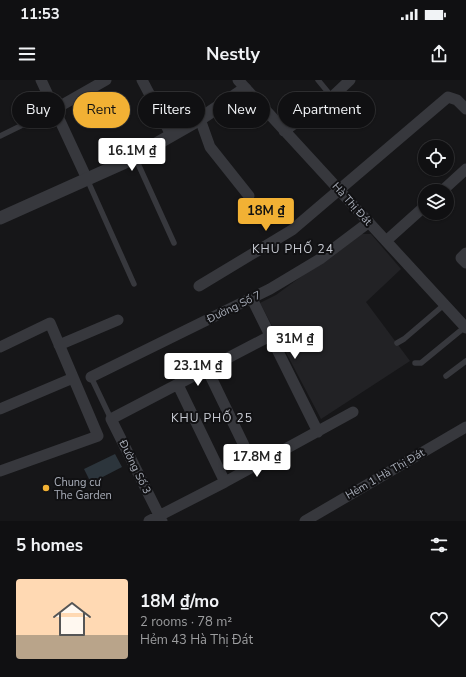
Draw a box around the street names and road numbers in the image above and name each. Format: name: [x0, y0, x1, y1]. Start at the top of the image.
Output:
street label: Hà Thị Đát: [329, 179, 375, 229]
street label: Đường Số 7: [204, 287, 263, 327]
street label: Đường Số 3: [115, 437, 155, 496]
street label: Hẻm 1 Hà Thị Đát: [343, 445, 427, 503]

